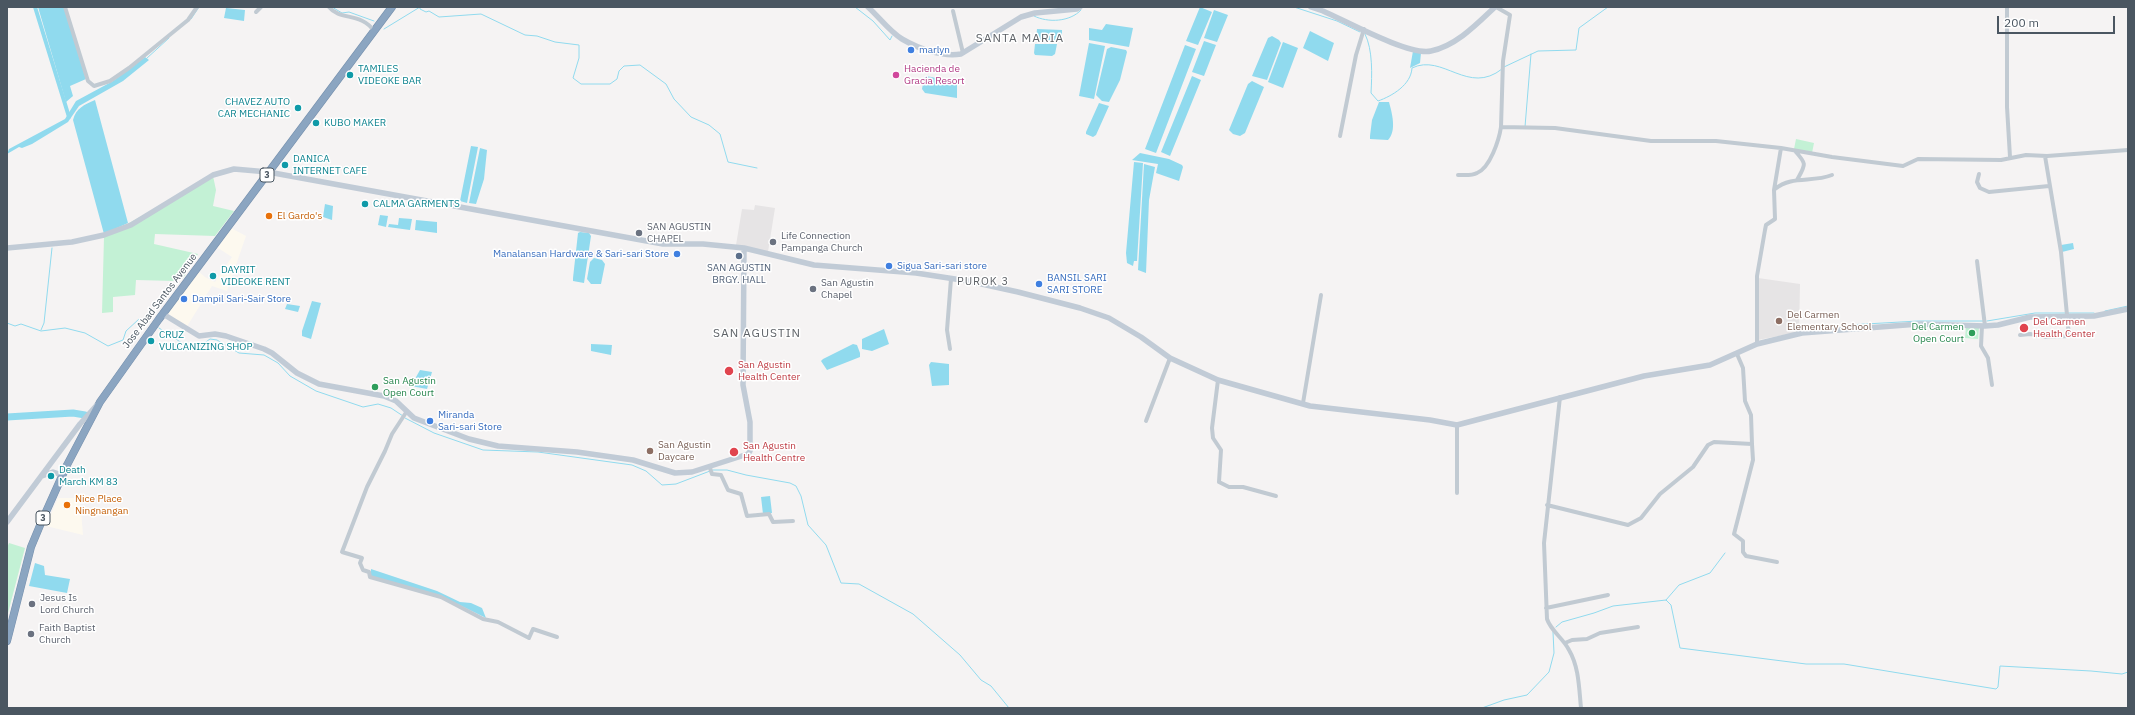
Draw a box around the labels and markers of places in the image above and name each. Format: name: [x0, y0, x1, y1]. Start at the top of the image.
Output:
place label: marlyn: [919, 44, 950, 56]
marker: marlyn: [906, 45, 916, 55]
place label: TAMILES VIDEOKE BAR: [358, 63, 421, 86]
place label: Hacienda de Gracia Resort: [904, 63, 965, 86]
marker: TAMILES VIDEOKE BAR: [345, 70, 355, 80]
marker: Hacienda de Gracia Resort: [891, 70, 901, 80]
place label: CHAVEZ AUTO CAR MECHANIC: [218, 96, 290, 120]
marker: CHAVEZ AUTO CAR MECHANIC: [293, 103, 303, 113]
place label: KUBO MAKER: [324, 117, 386, 129]
marker: KUBO MAKER: [311, 118, 321, 128]
place label: DANICA INTERNET CAFE: [293, 153, 367, 176]
marker: DANICA INTERNET CAFE: [280, 160, 290, 170]
place label: CALMA GARMENTS: [373, 198, 460, 210]
marker: CALMA GARMENTS: [360, 199, 370, 209]
place label: El Gardo's: [277, 210, 322, 222]
marker: El Gardo's: [264, 211, 274, 221]
place label: SAN AGUSTIN CHAPEL: [647, 221, 711, 244]
marker: SAN AGUSTIN CHAPEL: [634, 228, 644, 238]
place label: Life Connection Pampanga Church: [781, 230, 863, 254]
marker: Life Connection Pampanga Church: [768, 237, 778, 247]
place label: Manalansan Hardware & Sari-sari Store: [493, 248, 669, 260]
marker: Manalansan Hardware & Sari-sari Store: [672, 249, 682, 259]
marker: SAN AGUSTIN BRGY. HALL: [734, 251, 744, 261]
place label: Sigua Sari-sari store: [897, 260, 987, 272]
marker: Sigua Sari-sari store: [884, 261, 894, 271]
place label: SAN AGUSTIN BRGY. HALL: [707, 262, 771, 286]
place label: DAYRIT VIDEOKE RENT: [221, 264, 290, 288]
marker: DAYRIT VIDEOKE RENT: [208, 271, 218, 281]
place label: BANSIL SARI SARI STORE: [1047, 272, 1107, 296]
place label: San Agustin Chapel: [821, 277, 874, 300]
marker: BANSIL SARI SARI STORE: [1034, 279, 1044, 289]
marker: San Agustin Chapel: [808, 284, 818, 294]
place label: Dampil Sari-Sair Store: [192, 293, 291, 305]
marker: Dampil Sari-Sair Store: [179, 294, 189, 304]
place label: Del Carmen Elementary School: [1787, 309, 1871, 332]
marker: Del Carmen Elementary School: [1774, 316, 1784, 326]
place label: Del Carmen Health Center: [2033, 316, 2095, 340]
place label: Del Carmen Open Court: [1912, 321, 1964, 344]
marker: Del Carmen Health Center: [2018, 322, 2030, 334]
marker: Del Carmen Open Court: [1967, 328, 1977, 338]
place label: CRUZ VULCANIZING SHOP: [159, 329, 252, 352]
marker: CRUZ VULCANIZING SHOP: [146, 336, 156, 346]
place label: San Agustin Health Center: [738, 359, 800, 382]
marker: San Agustin Health Center: [723, 365, 735, 377]
place label: San Agustin Open Court: [383, 375, 436, 398]
marker: San Agustin Open Court: [370, 382, 380, 392]
place label: Miranda Sari-sari Store: [438, 409, 502, 432]
marker: Miranda Sari-sari Store: [425, 416, 435, 426]
place label: San Agustin Daycare: [658, 439, 711, 462]
place label: San Agustin Health Centre: [743, 440, 805, 464]
marker: San Agustin Daycare: [645, 446, 655, 456]
marker: San Agustin Health Centre: [728, 446, 740, 458]
place label: Death March KM 83: [59, 464, 118, 488]
marker: Death March KM 83: [46, 471, 56, 481]
place label: Nice Place Ningnangan: [75, 493, 128, 516]
marker: Nice Place Ningnangan: [62, 500, 72, 510]
place label: Jesus Is Lord Church: [40, 592, 94, 616]
marker: Jesus Is Lord Church: [27, 599, 37, 609]
place label: Faith Baptist Church: [39, 622, 96, 646]
marker: Faith Baptist Church: [26, 629, 36, 639]

